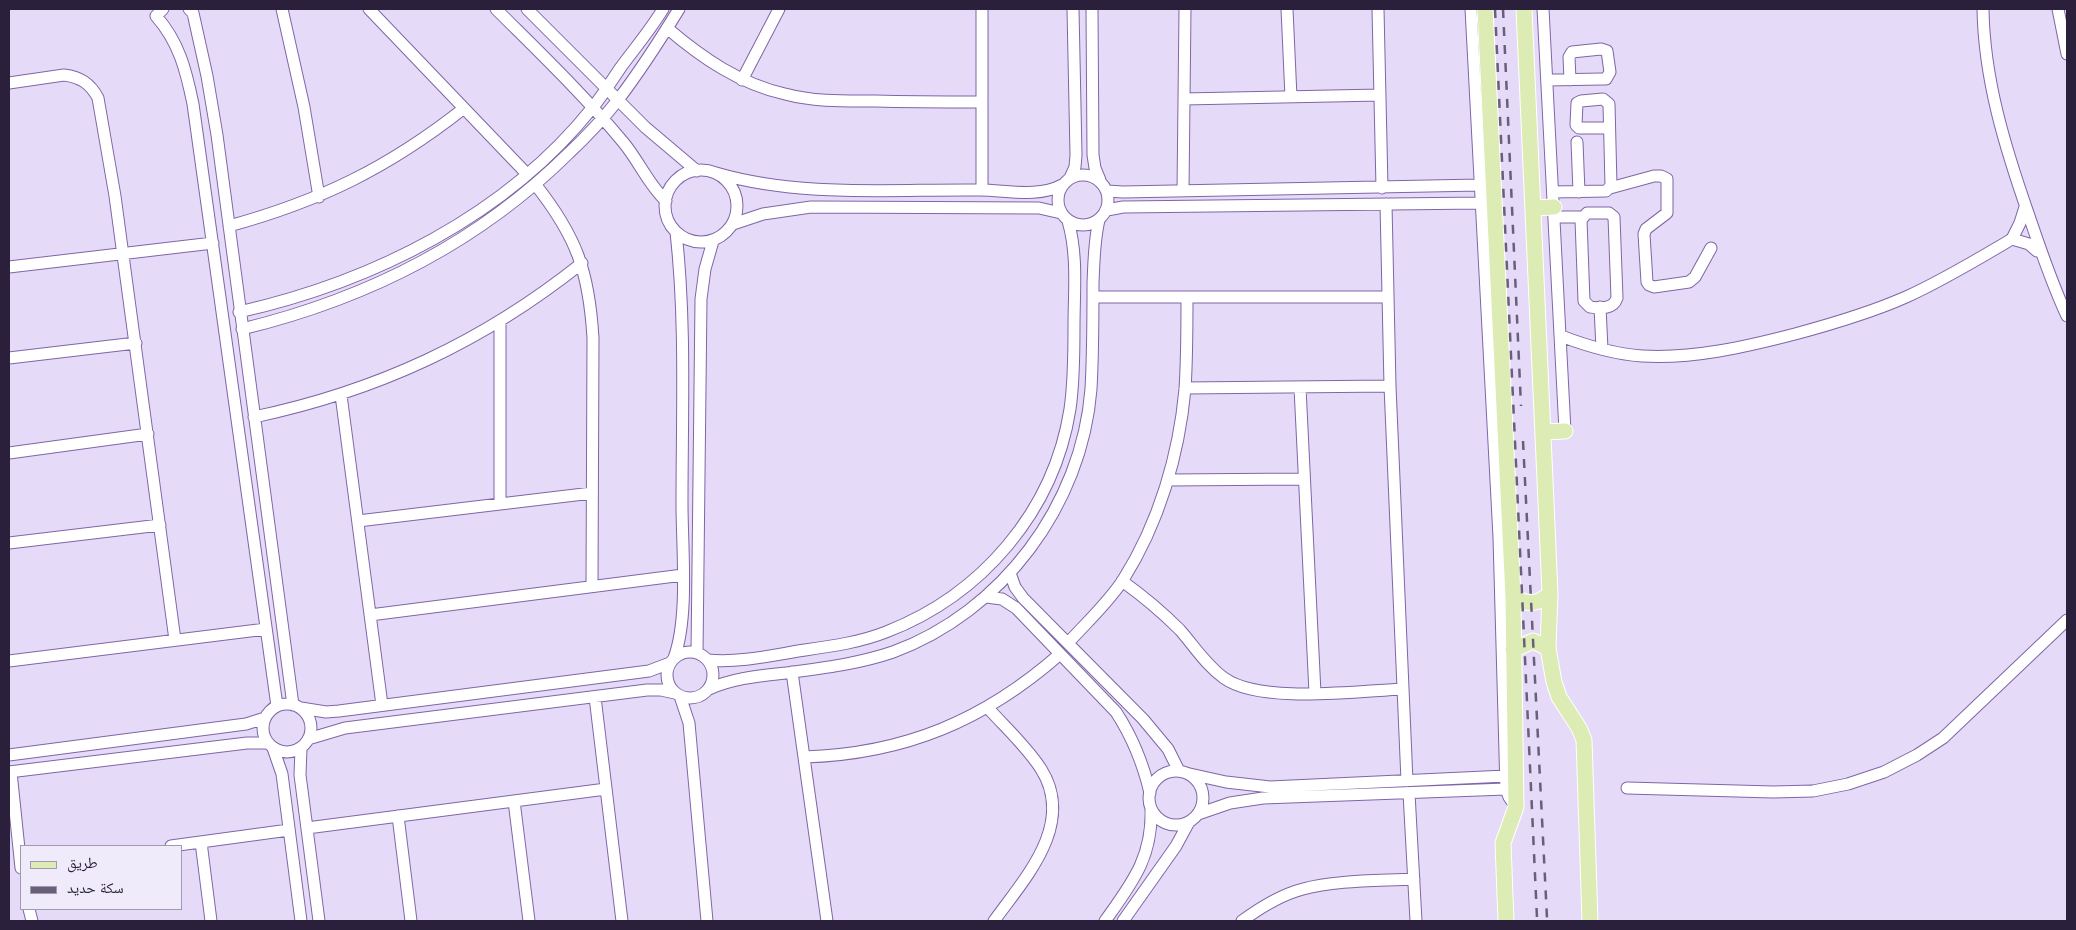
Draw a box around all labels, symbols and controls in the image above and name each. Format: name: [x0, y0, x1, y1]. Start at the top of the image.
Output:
legend: [20, 845, 182, 910]
text: طريق: [67, 853, 98, 872]
text: سكة حديد: [67, 878, 124, 897]

